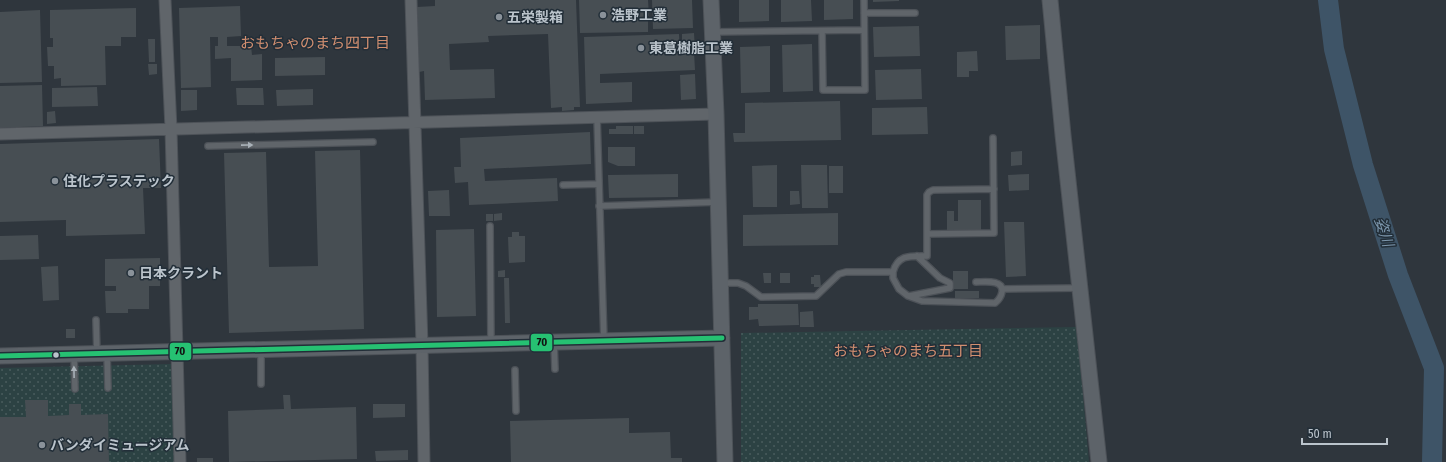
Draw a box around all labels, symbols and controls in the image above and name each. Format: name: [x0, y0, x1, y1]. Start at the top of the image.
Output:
place label: 浩野工業: [611, 7, 667, 24]
place label: 五栄製箱: [507, 9, 563, 26]
marker: 浩野工業: [598, 10, 608, 20]
marker: 五栄製箱: [494, 12, 504, 22]
district label: おもちゃのまち四丁目: [240, 34, 390, 52]
place label: 東葛樹脂工業: [649, 40, 733, 57]
marker: 東葛樹脂工業: [636, 43, 646, 53]
one-way arrow: [241, 142, 254, 148]
place label: 住化プラステック: [63, 173, 175, 190]
marker: 住化プラステック: [50, 176, 60, 186]
water label: 姿川: [1371, 215, 1398, 251]
place label: 日本クラント: [139, 265, 223, 282]
marker: 日本クラント: [126, 268, 136, 278]
line badge: 70: [530, 333, 553, 352]
text: 70: [537, 336, 547, 349]
line badge: 70: [169, 342, 192, 361]
district label: おもちゃのまち五丁目: [833, 342, 983, 360]
text: 70: [175, 345, 185, 358]
unlabelled marker: [51, 350, 61, 360]
one-way arrow: [71, 366, 78, 378]
scale bar: [1302, 420, 1387, 446]
text: 50 m: [1308, 427, 1332, 441]
place label: バンダイミュージアム: [50, 437, 189, 454]
marker: バンダイミュージアム: [37, 440, 47, 450]

